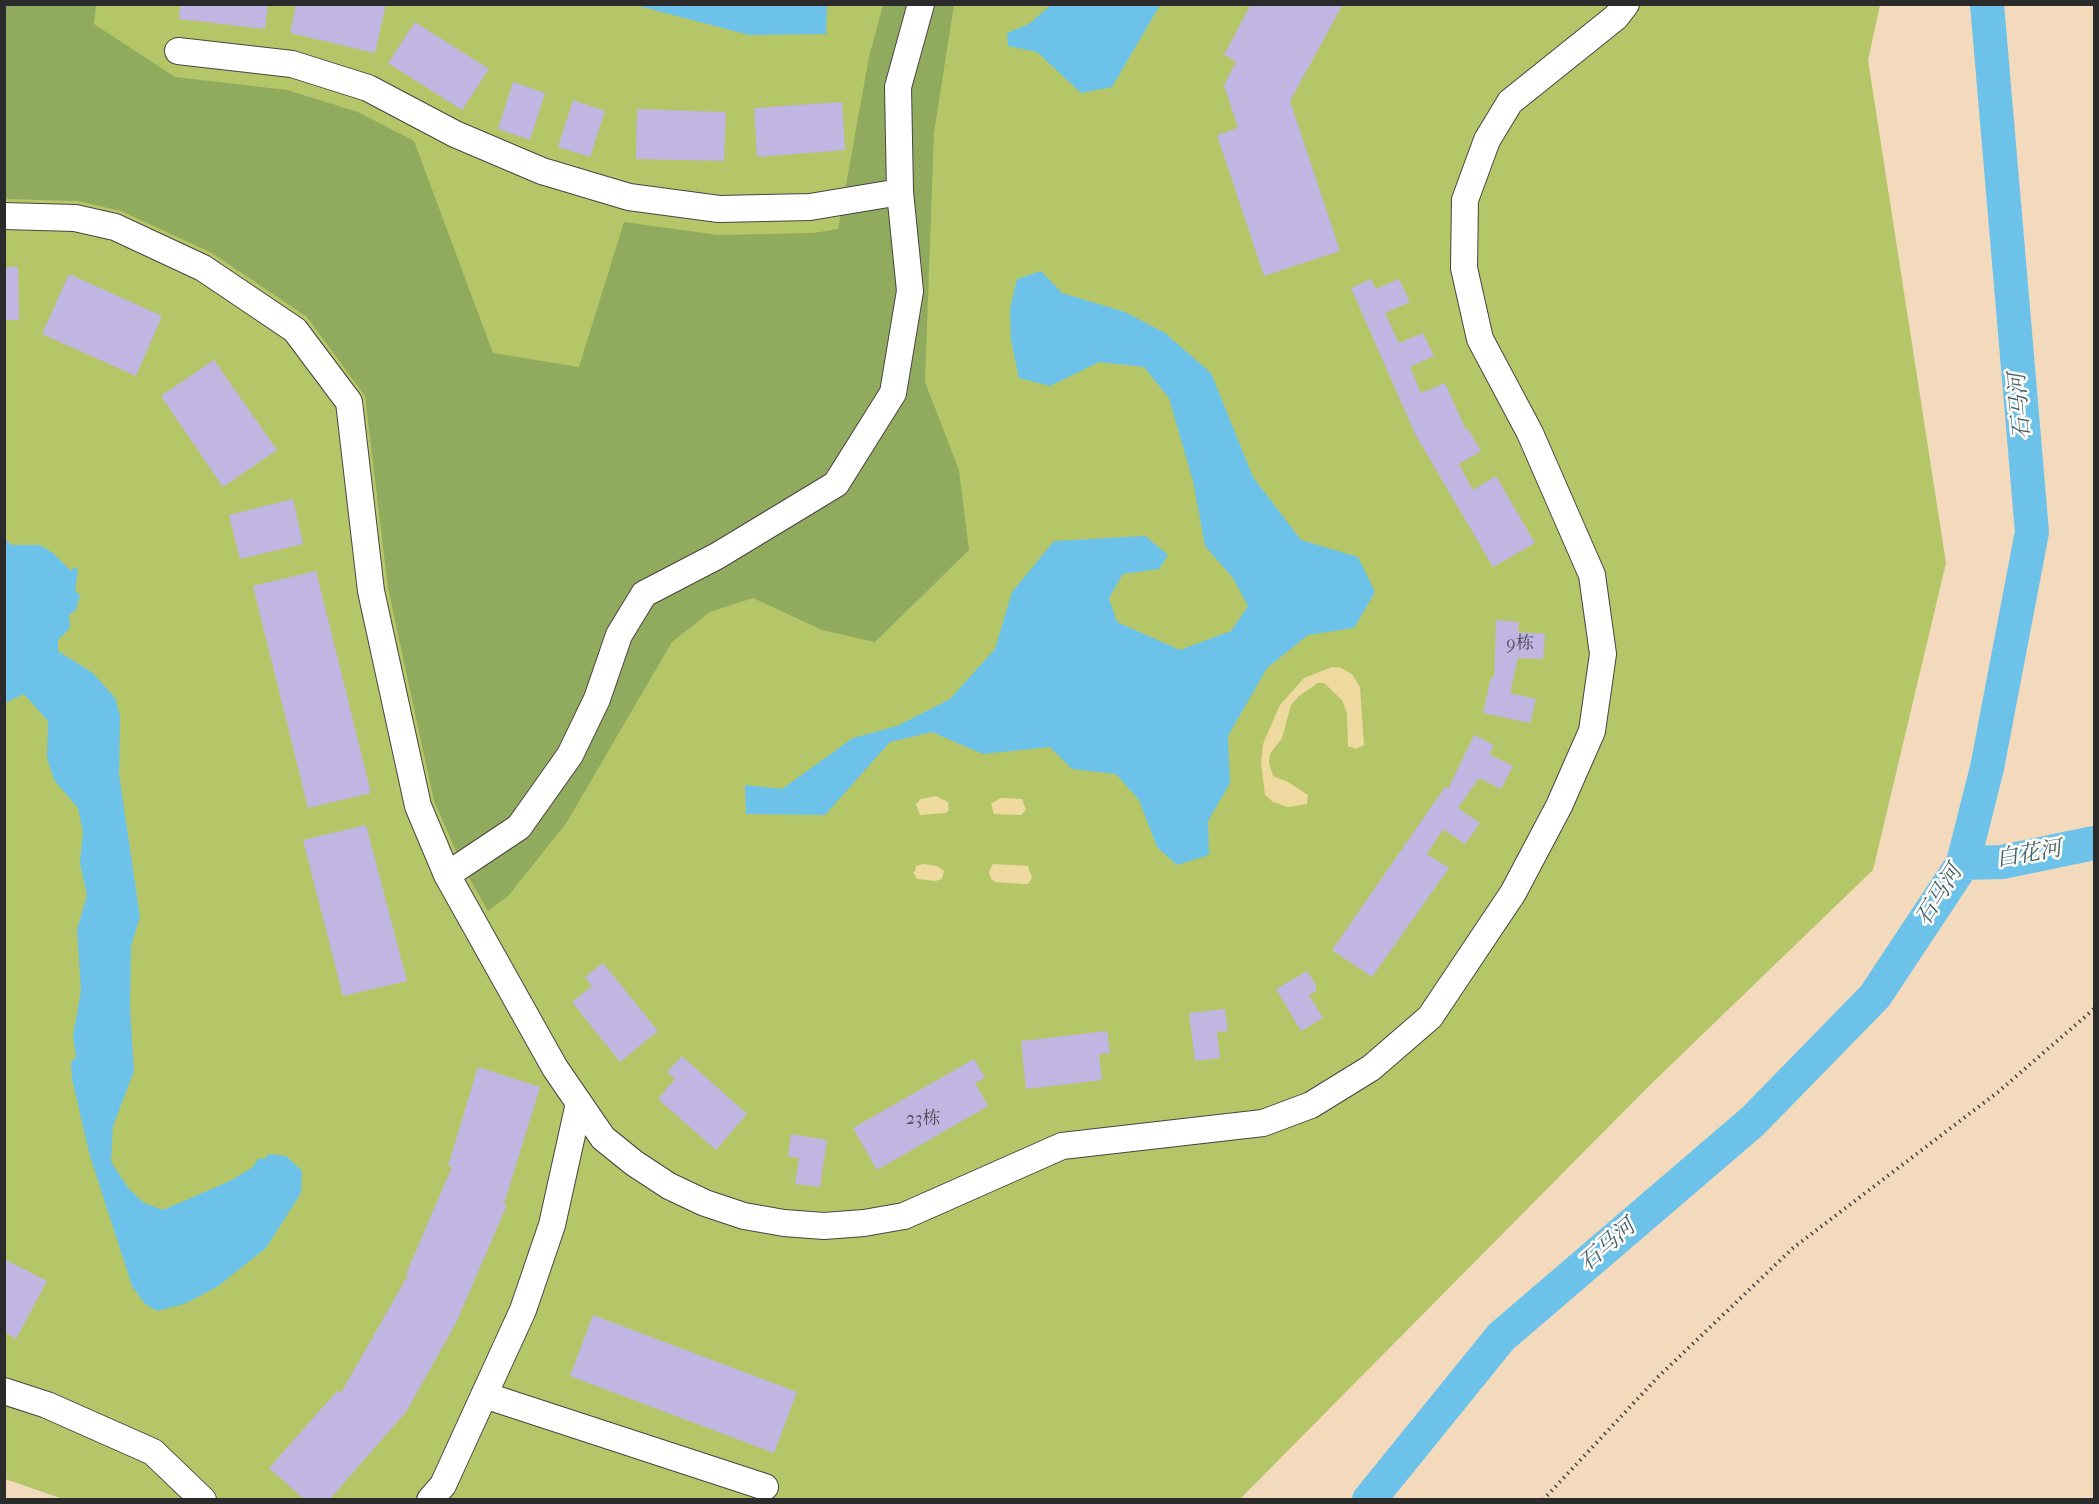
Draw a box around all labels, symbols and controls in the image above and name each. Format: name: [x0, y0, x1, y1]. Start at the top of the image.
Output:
water label: 石马河: [2005, 372, 2037, 440]
house number: 9栋: [1506, 634, 1534, 656]
water label: 白花河: [1994, 836, 2064, 874]
water label: 石马河: [1911, 861, 1969, 931]
house number: 23栋: [906, 1109, 940, 1131]
water label: 石马河: [1574, 1214, 1642, 1278]

